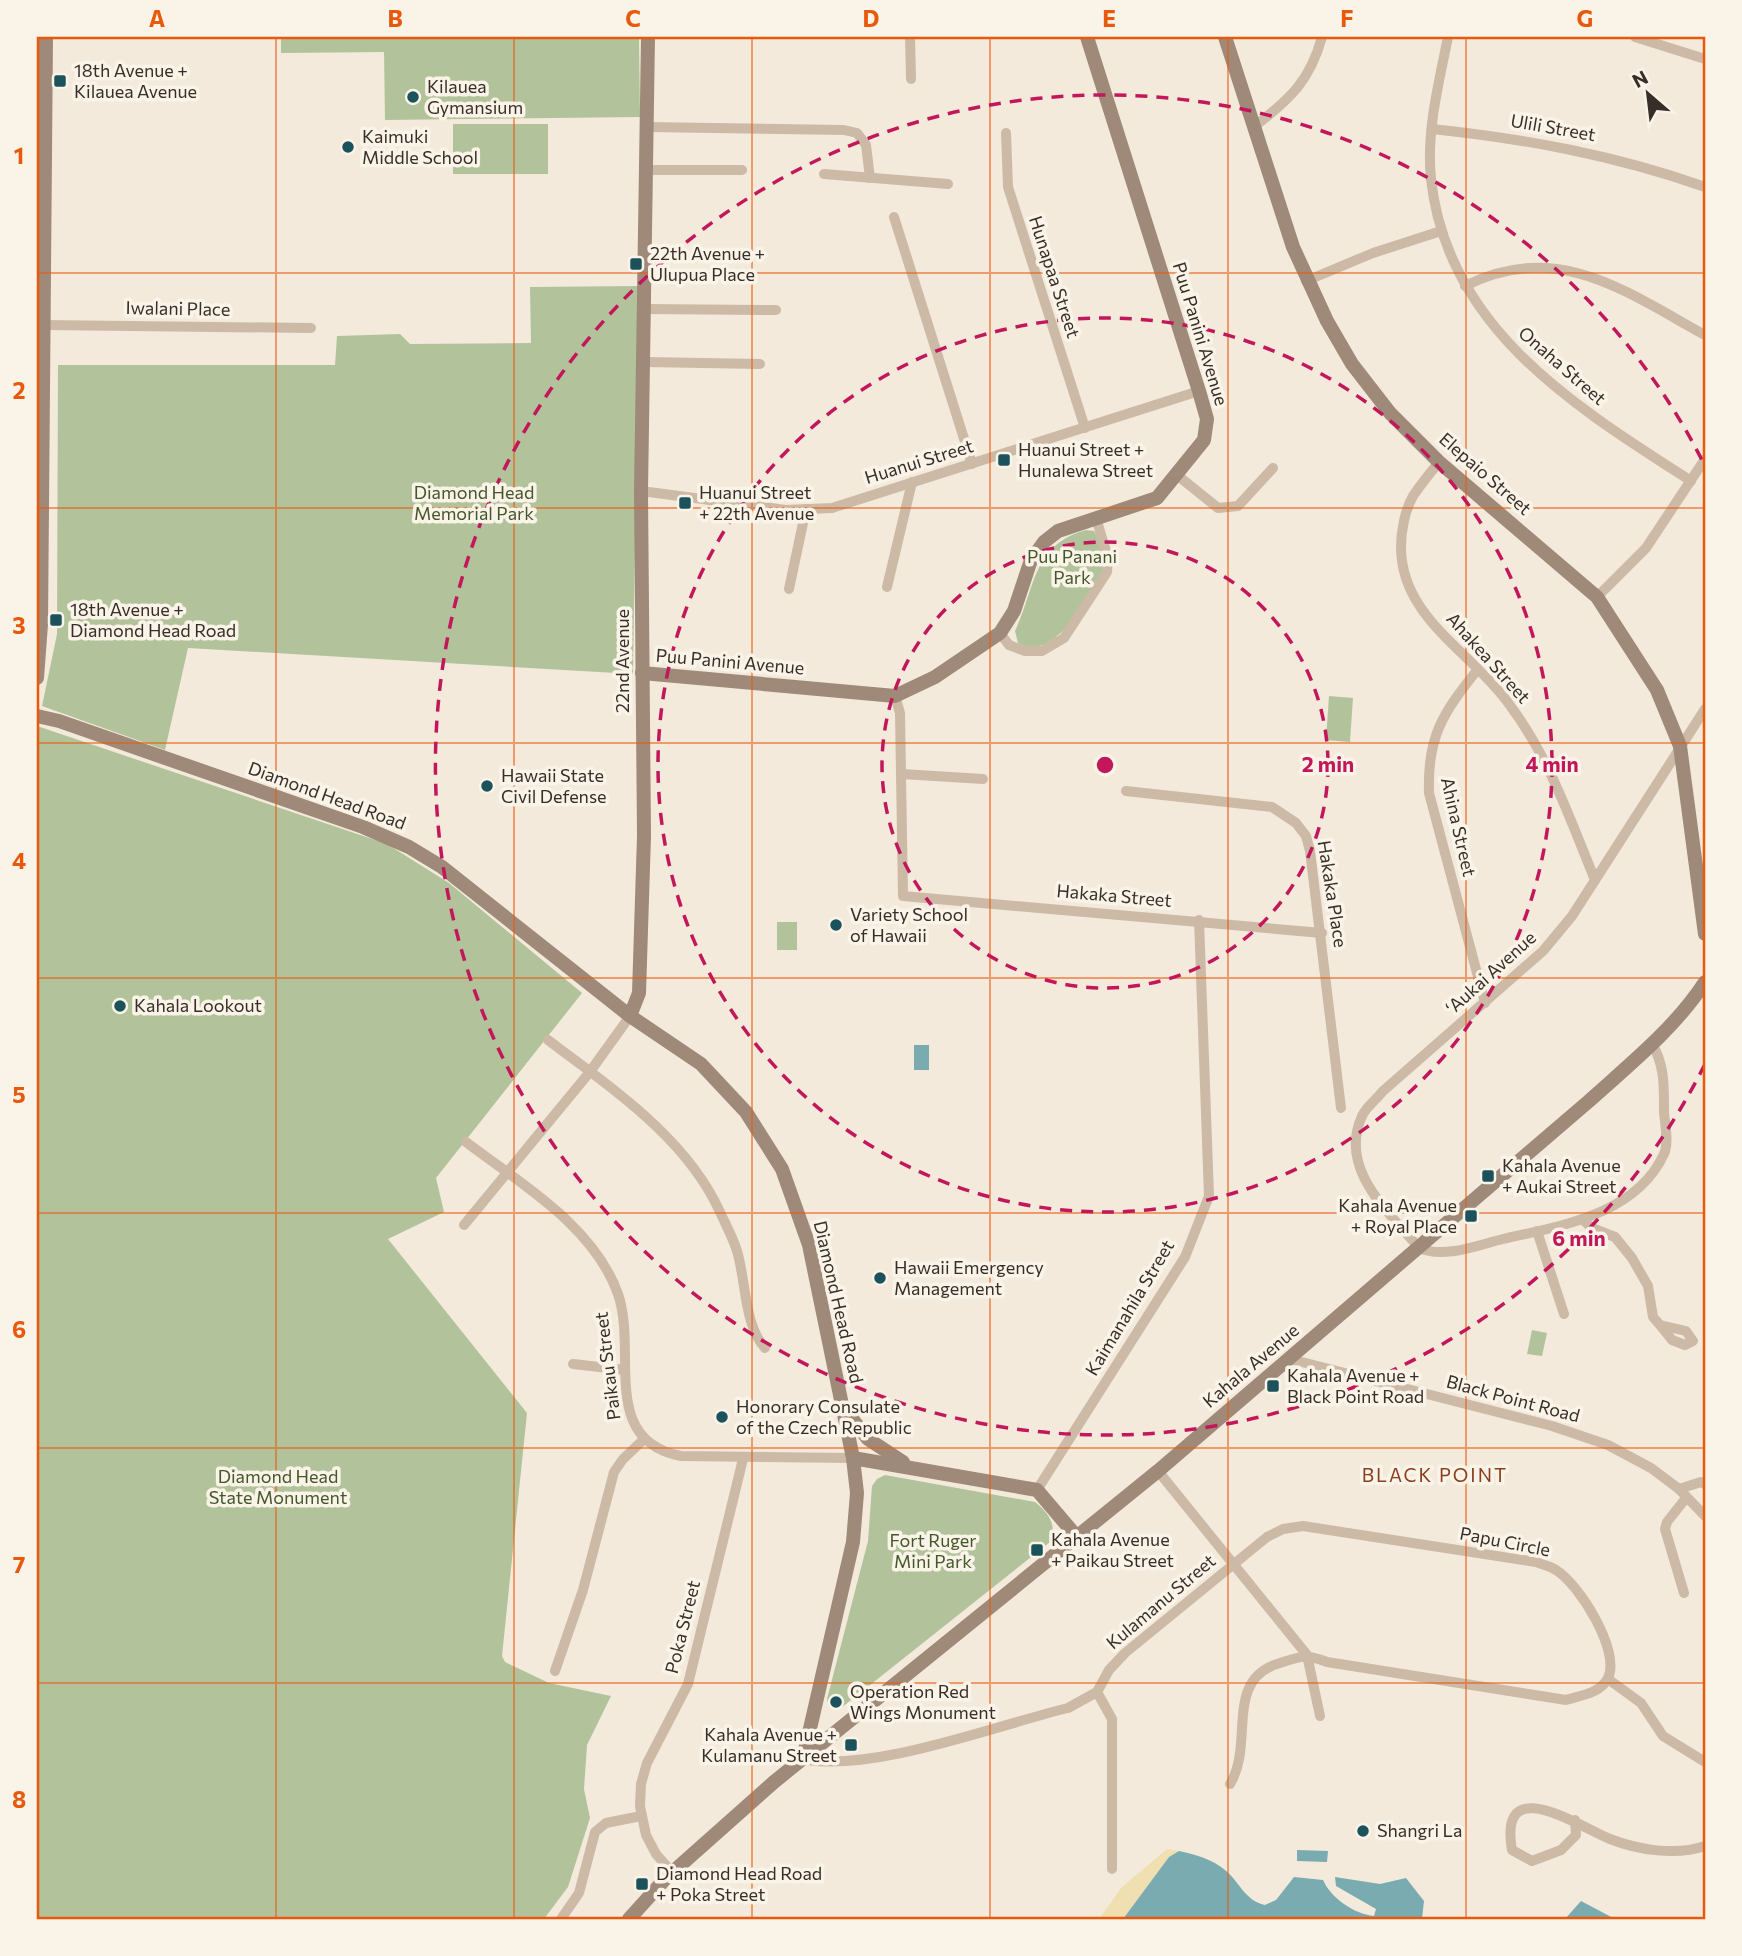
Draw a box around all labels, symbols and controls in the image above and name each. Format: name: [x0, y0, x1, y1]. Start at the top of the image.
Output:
text: A: [149, 4, 166, 32]
text: B: [387, 4, 403, 32]
text: C: [625, 4, 641, 32]
text: D: [863, 4, 880, 32]
text: E: [1102, 4, 1116, 32]
text: F: [1340, 4, 1354, 32]
text: G: [1577, 4, 1593, 32]
place label: 18th Avenue + Kilauea Avenue: [74, 59, 197, 102]
north arrow: [1612, 60, 1682, 130]
text: N: [1628, 65, 1651, 92]
marker: 18th Avenue + Kilauea Avenue: [52, 73, 68, 89]
place label: Kilauea Gymansium: [427, 75, 523, 118]
marker: Kilauea Gymansium: [405, 89, 421, 105]
street label: Ulili Street: [1509, 109, 1597, 145]
place label: Kaimuki Middle School: [362, 125, 478, 168]
marker: Kaimuki Middle School: [340, 139, 356, 155]
text: 1: [14, 141, 24, 169]
street label: Hunapaa Street: [1025, 213, 1085, 341]
place label: 22th Avenue + Ulupua Place: [650, 242, 765, 285]
marker: 22th Avenue + Ulupua Place: [628, 256, 644, 272]
street label: Puu Panini Avenue: [1169, 259, 1233, 408]
street label: Iwalani Place: [125, 296, 231, 320]
street label: Onaha Street: [1514, 321, 1611, 409]
text: 2: [12, 376, 26, 404]
street label: Elepaio Street: [1435, 427, 1536, 519]
street label: Huanui Street: [862, 434, 976, 488]
place label: Huanui Street + Hunalewa Street: [1018, 438, 1153, 481]
marker: Huanui Street + Hunalewa Street: [996, 452, 1012, 468]
park label: Diamond Head Memorial Park: [414, 481, 534, 524]
place label: Huanui Street + 22th Avenue: [699, 481, 814, 524]
marker: Huanui Street + 22th Avenue: [677, 495, 693, 511]
park label: Puu Panani Park: [1027, 545, 1117, 588]
place label: 18th Avenue + Diamond Head Road: [70, 598, 236, 641]
street label: Ahakea Street: [1442, 607, 1535, 707]
street label: 22nd Avenue: [611, 609, 633, 713]
text: 3: [12, 611, 26, 639]
marker: 18th Avenue + Diamond Head Road: [48, 612, 64, 628]
street label: Puu Panini Avenue: [655, 644, 805, 678]
text: 2 min: [1302, 751, 1354, 776]
text: 4 min: [1525, 751, 1579, 776]
centre of rings: [1093, 753, 1117, 777]
street label: Diamond Head Road: [245, 756, 409, 834]
place label: Hawaii State Civil Defense: [501, 764, 607, 807]
street label: Ahina Street: [1437, 775, 1481, 879]
marker: Hawaii State Civil Defense: [479, 778, 495, 794]
street label: Hakaka Place: [1314, 839, 1352, 949]
text: 4: [12, 846, 26, 874]
street label: Hakaka Street: [1056, 879, 1173, 911]
place label: Variety School of Hawaii: [850, 903, 968, 946]
marker: Variety School of Hawaii: [828, 917, 844, 933]
street label: ʻAukai Avenue: [1441, 926, 1540, 1018]
place label: Kahala Lookout: [134, 994, 262, 1016]
marker: Kahala Lookout: [112, 998, 128, 1014]
text: 5: [12, 1080, 26, 1108]
place label: Kahala Avenue + Aukai Street: [1502, 1154, 1621, 1197]
marker: Kahala Avenue + Aukai Street: [1480, 1168, 1496, 1184]
place label: Kahala Avenue + Royal Place: [1338, 1194, 1457, 1237]
marker: Kahala Avenue + Royal Place: [1463, 1208, 1479, 1224]
street label: Diamond Head Road: [810, 1218, 868, 1385]
text: 6 min: [1552, 1225, 1606, 1250]
street label: Kaimanahila Street: [1080, 1236, 1178, 1379]
place label: Hawaii Emergency Management: [894, 1256, 1044, 1299]
marker: Hawaii Emergency Management: [872, 1270, 888, 1286]
street label: Paikau Street: [589, 1311, 625, 1422]
text: 6: [12, 1315, 26, 1343]
street label: Kahala Avenue: [1198, 1319, 1303, 1412]
place label: Kahala Avenue + Black Point Road: [1287, 1364, 1424, 1407]
street label: Black Point Road: [1444, 1370, 1582, 1426]
marker: Kahala Avenue + Black Point Road: [1265, 1378, 1281, 1394]
place label: Honorary Consulate of the Czech Republic: [736, 1395, 912, 1438]
marker: Honorary Consulate of the Czech Republic: [714, 1409, 730, 1425]
district label: BLACK POINT: [1362, 1463, 1508, 1486]
park label: Diamond Head State Monument: [209, 1465, 347, 1508]
street label: Papu Circle: [1458, 1521, 1552, 1561]
place label: Kahala Avenue + Paikau Street: [1051, 1528, 1174, 1571]
park label: Fort Ruger Mini Park: [890, 1529, 976, 1572]
marker: Kahala Avenue + Paikau Street: [1029, 1542, 1045, 1558]
street label: Kulamanu Street: [1101, 1549, 1219, 1653]
text: 7: [13, 1550, 25, 1578]
street label: Poka Street: [660, 1578, 704, 1676]
place label: Operation Red Wings Monument: [850, 1680, 996, 1723]
marker: Operation Red Wings Monument: [828, 1694, 844, 1710]
place label: Kahala Avenue + Kulamanu Street: [701, 1723, 837, 1766]
marker: Kahala Avenue + Kulamanu Street: [843, 1737, 859, 1753]
text: 8: [12, 1785, 26, 1813]
place label: Shangri La: [1377, 1819, 1462, 1841]
marker: Shangri La: [1355, 1823, 1371, 1839]
place label: Diamond Head Road + Poka Street: [656, 1862, 822, 1905]
marker: Diamond Head Road + Poka Street: [634, 1876, 650, 1892]

